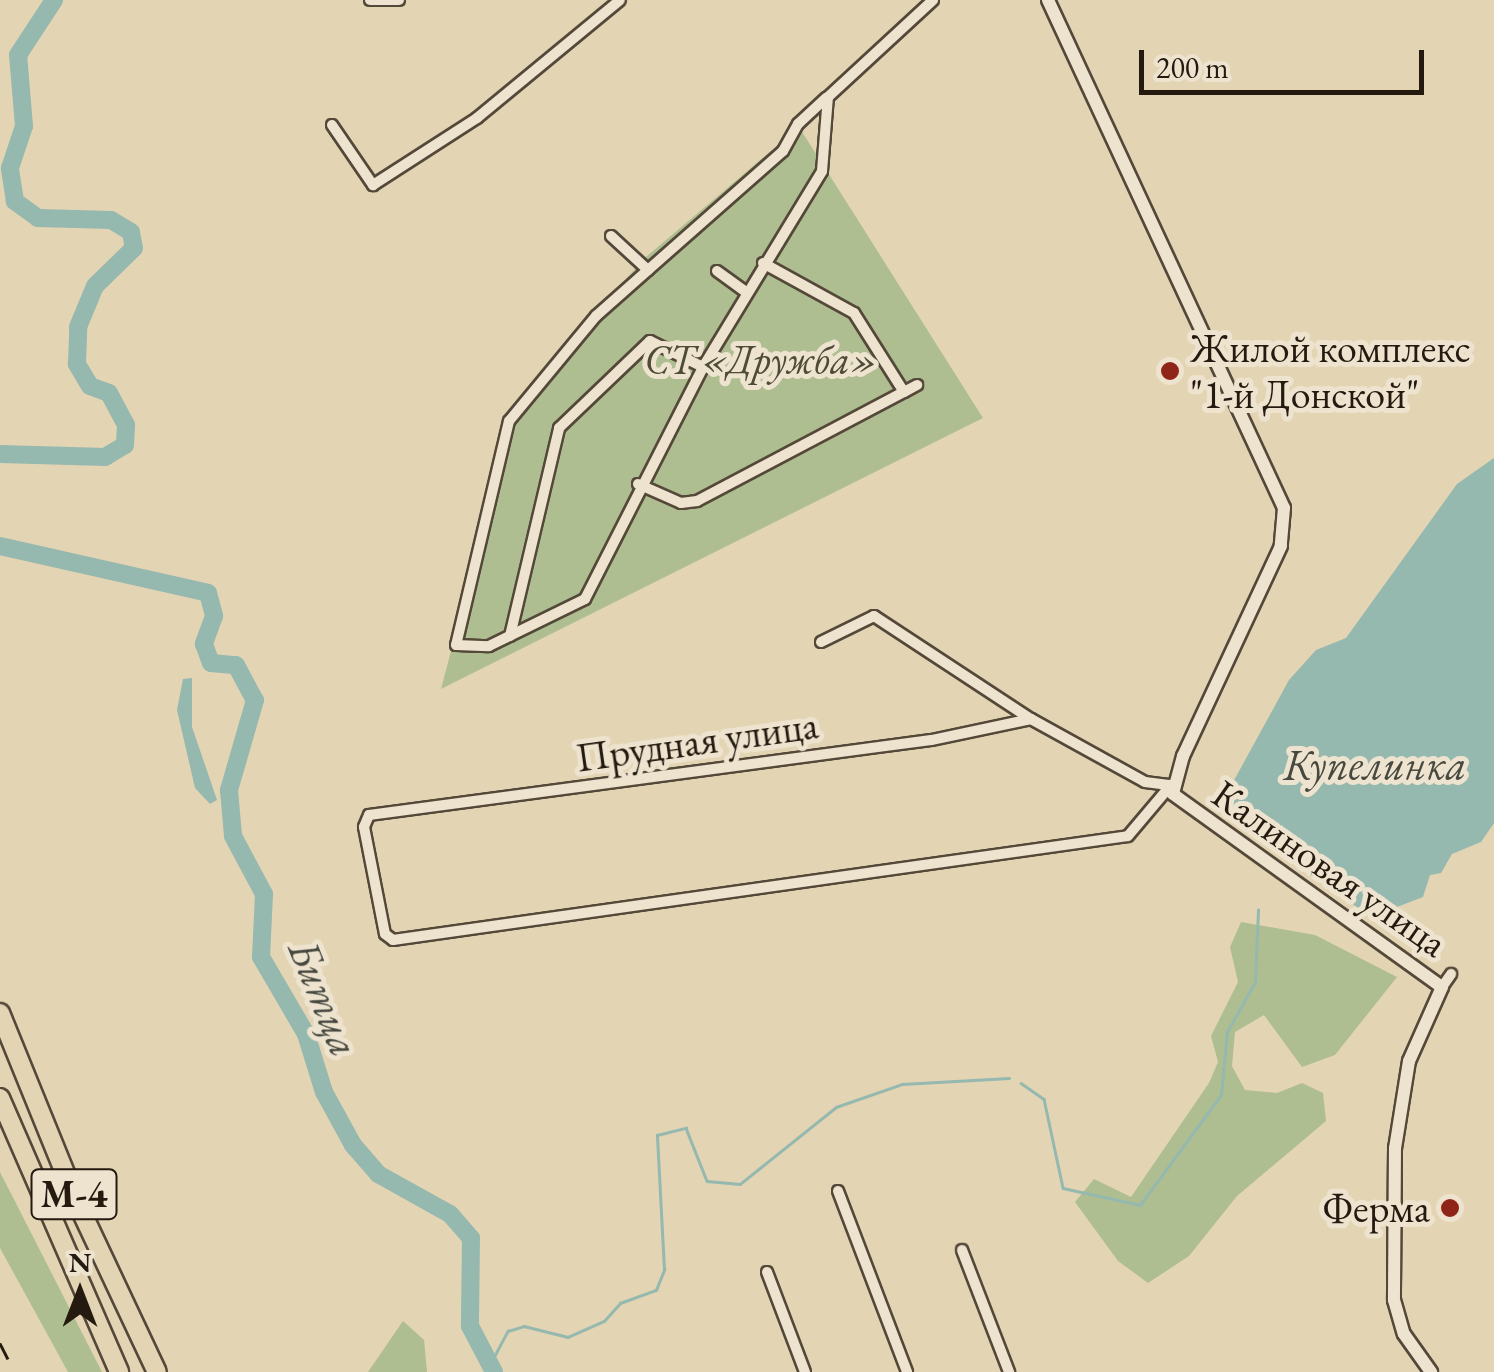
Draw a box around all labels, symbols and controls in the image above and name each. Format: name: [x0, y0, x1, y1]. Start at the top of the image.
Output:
scale bar: [1144, 30, 1429, 92]
text: 200 m: [1156, 48, 1229, 87]
place label: Жилой комплекс "1-й Донской": [1190, 324, 1471, 418]
park label: СТ «Дружба»: [644, 335, 878, 383]
marker: Жилой комплекс "1-й Донской": [1159, 360, 1181, 382]
street label: Прудная улица: [573, 700, 821, 782]
water label: Купелинка: [1284, 740, 1466, 790]
street label: Калиновая улица: [1203, 769, 1457, 967]
water label: Битца: [278, 933, 370, 1063]
road number: М-4: [29, 1161, 119, 1227]
place label: Ферма: [1323, 1184, 1430, 1232]
marker: Ферма: [1439, 1197, 1461, 1219]
north arrow: [30, 1242, 130, 1342]
text: N: [69, 1244, 91, 1280]

